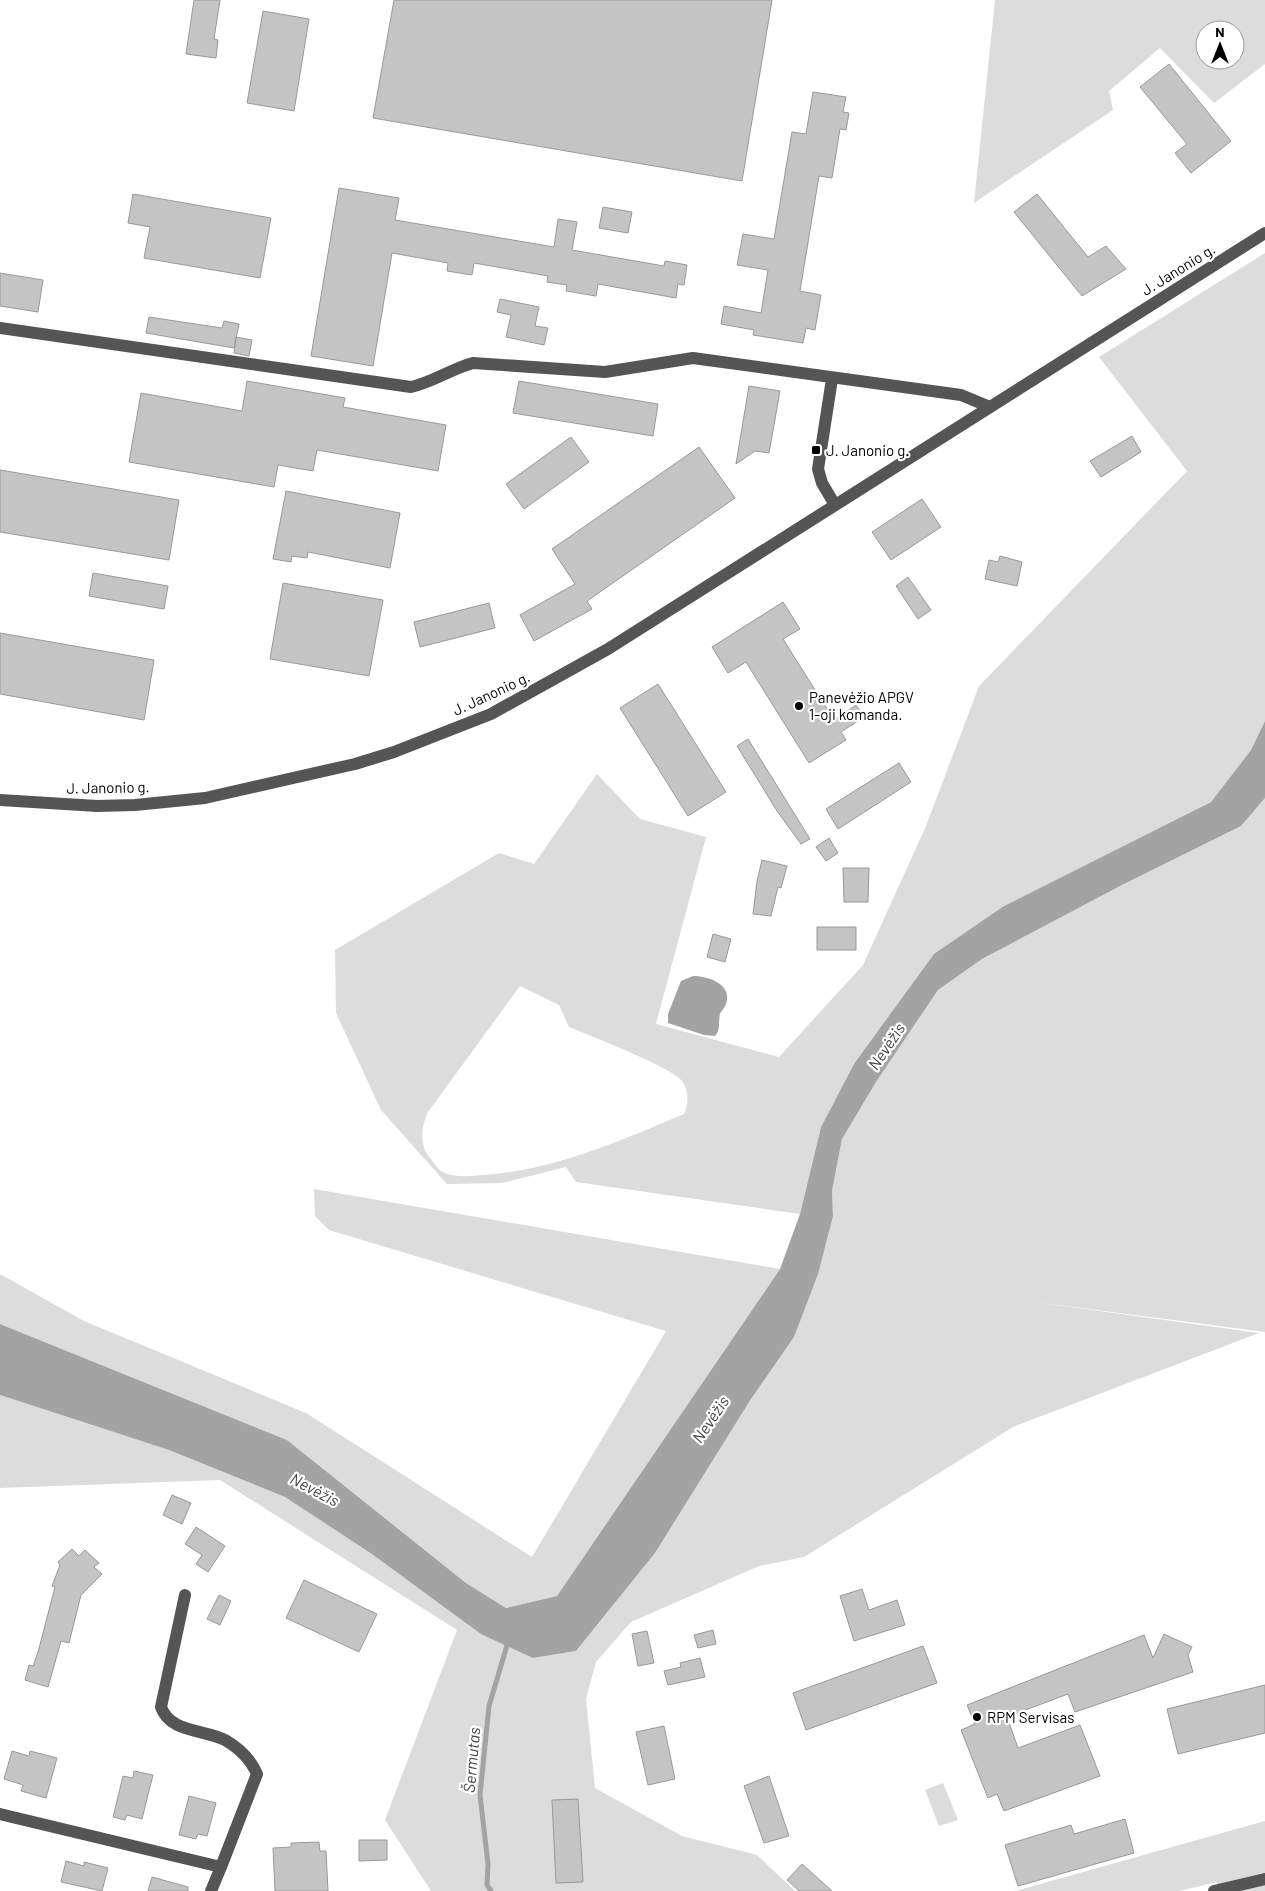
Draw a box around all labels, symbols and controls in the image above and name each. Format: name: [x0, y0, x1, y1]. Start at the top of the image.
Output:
north arrow: [1195, 20, 1245, 70]
text: N: [1215, 23, 1225, 40]
street label: J. Janonio g.: [1138, 239, 1218, 299]
place label: J. Janonio g.: [826, 441, 909, 459]
marker: J. Janonio g.: [810, 444, 822, 456]
street label: J. Janonio g.: [449, 667, 533, 719]
place label: Panevėžio APGV 1-oji komanda.: [809, 688, 914, 723]
marker: Panevėžio APGV 1-oji komanda.: [793, 700, 805, 712]
street label: J. Janonio g.: [66, 777, 150, 797]
water label: Nevėžis: [864, 1019, 909, 1073]
water label: Nevėžis: [688, 1392, 733, 1446]
water label: Nevėžis: [287, 1468, 343, 1510]
place label: RPM Servisas: [987, 1708, 1074, 1726]
marker: RPM Servisas: [971, 1711, 983, 1723]
water label: Šermutas: [459, 1726, 483, 1794]

